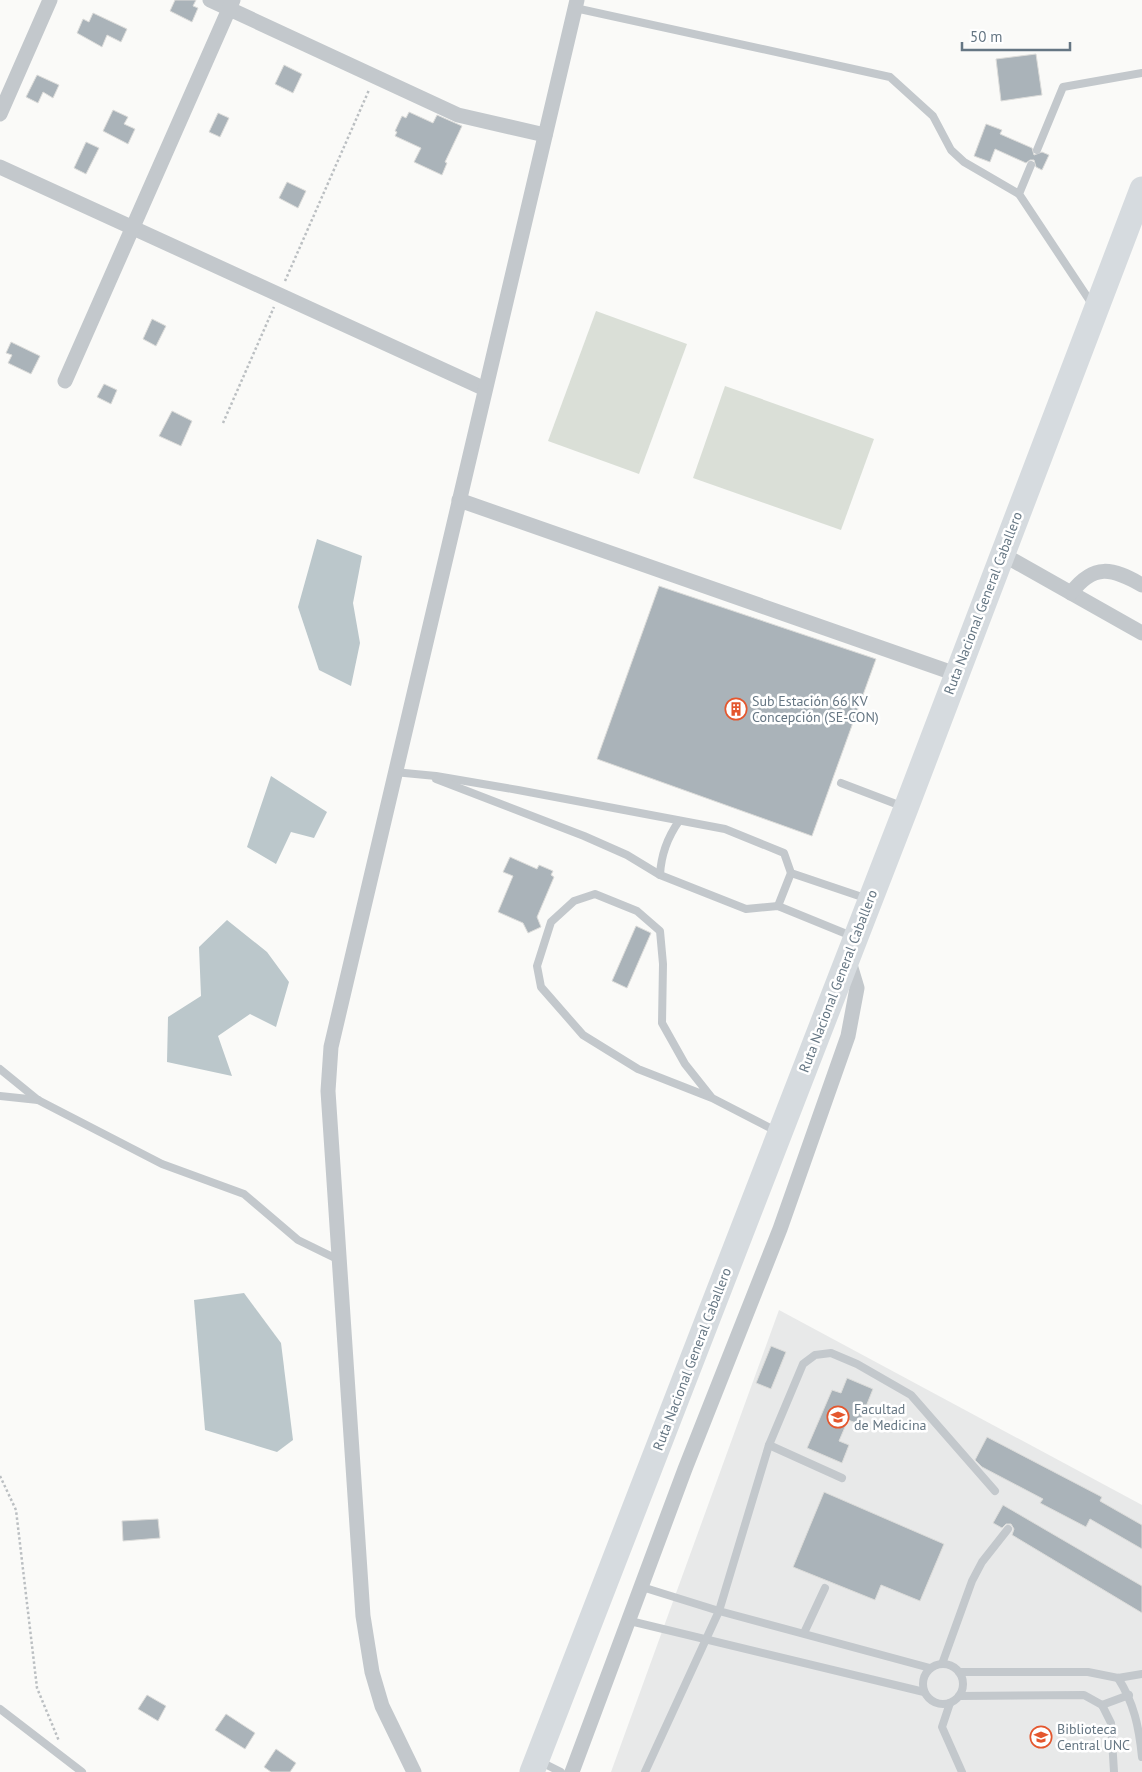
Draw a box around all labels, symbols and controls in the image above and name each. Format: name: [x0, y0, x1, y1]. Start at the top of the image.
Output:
scale bar: [962, 20, 1070, 52]
text: 50 m: [970, 27, 1003, 46]
street label: Ruta Nacional General Caballero: [940, 509, 1026, 697]
place label: Sub Estación 66 KV Concepción (SE-CON): [752, 692, 879, 726]
building icon: Sub Estación 66 KV Concepción (SE-CON): [724, 697, 748, 721]
street label: Ruta Nacional General Caballero: [795, 887, 881, 1075]
street label: Ruta Nacional General Caballero: [649, 1265, 735, 1453]
place label: Facultad de Medicina: [854, 1400, 927, 1434]
school or university icon: Facultad de Medicina: [826, 1405, 850, 1429]
place label: Biblioteca Central UNC: [1057, 1720, 1130, 1754]
school or university icon: Biblioteca Central UNC: [1029, 1725, 1053, 1749]

